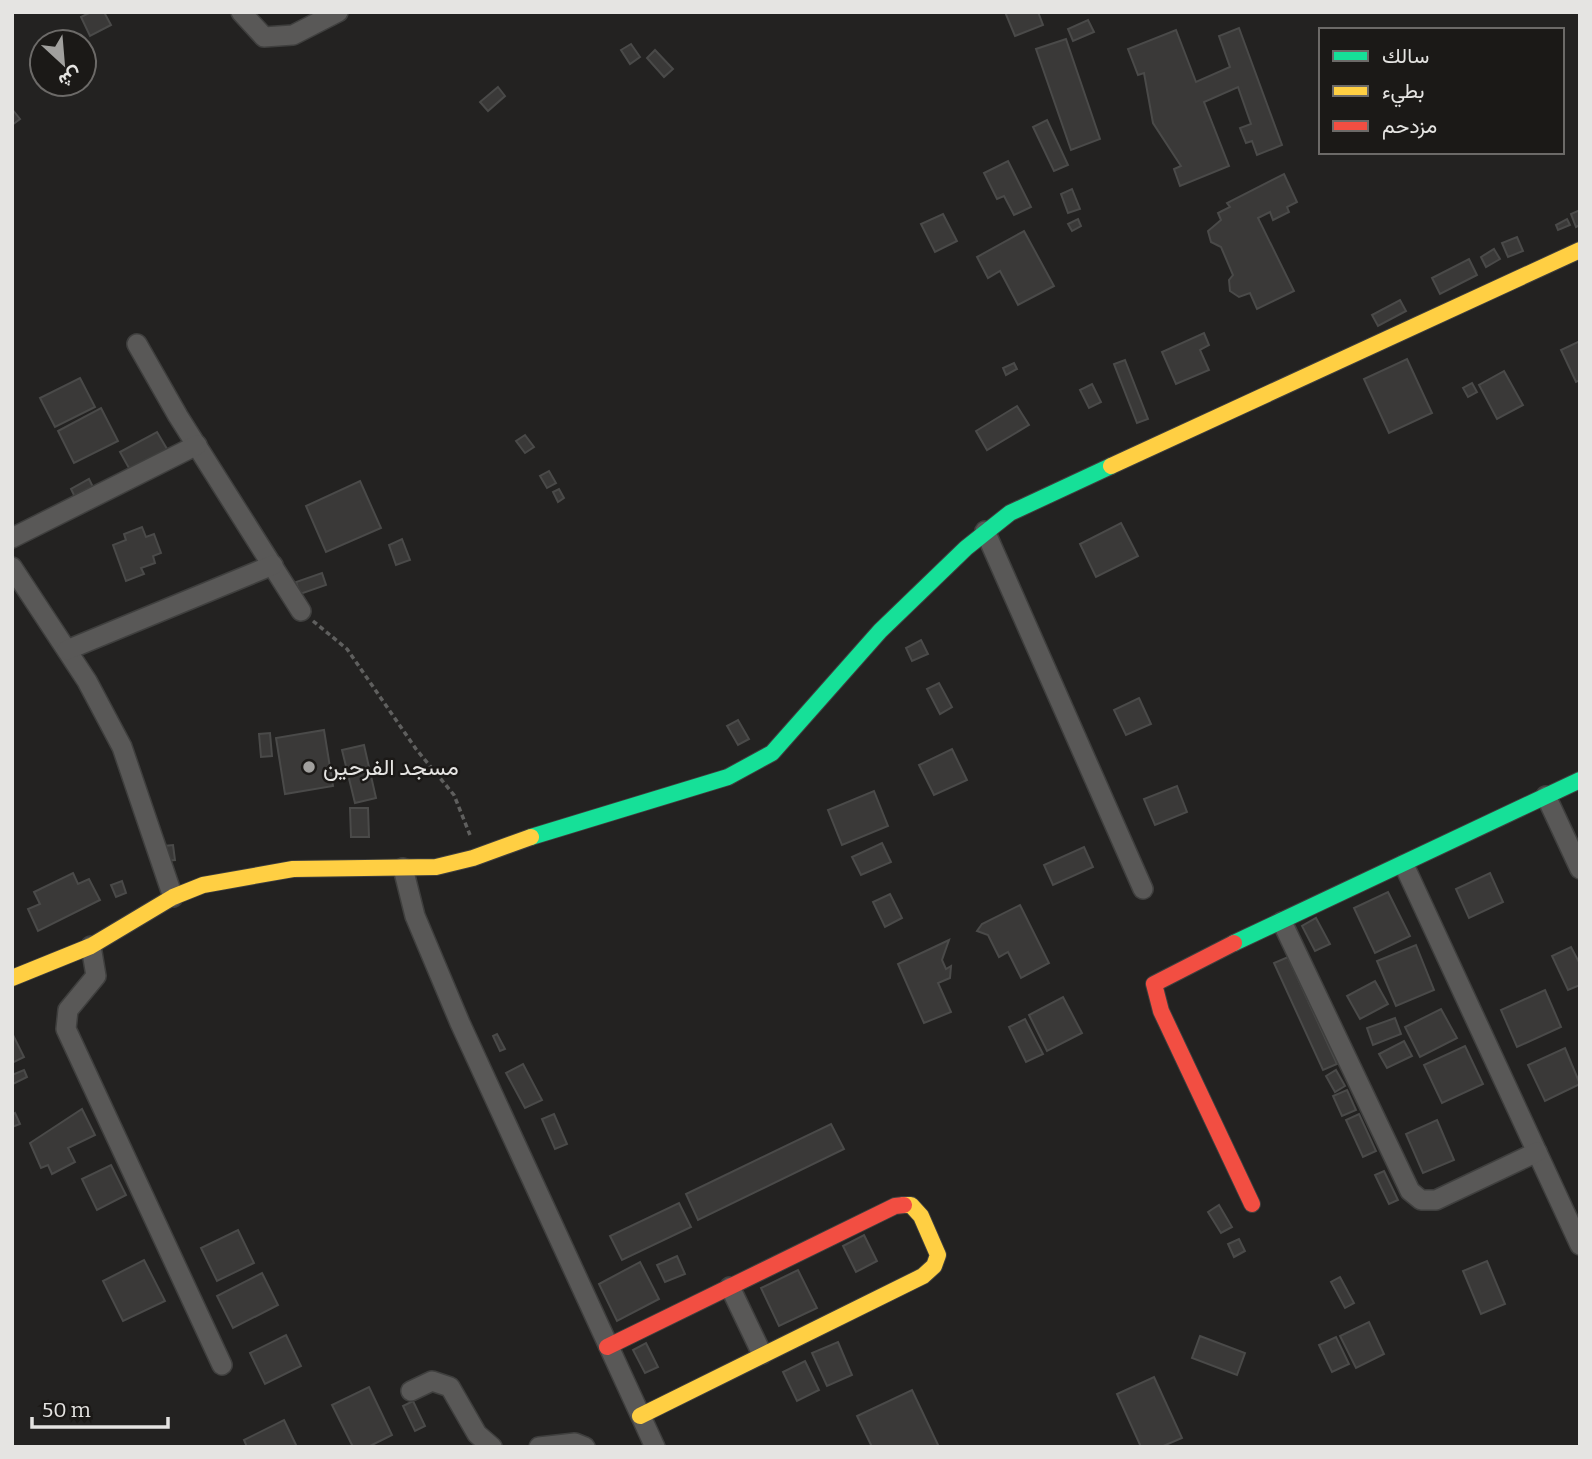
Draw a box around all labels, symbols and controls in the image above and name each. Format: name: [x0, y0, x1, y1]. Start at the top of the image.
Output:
north arrow: [28, 28, 98, 98]
legend: [1319, 28, 1564, 154]
text: سالك: [1382, 43, 1429, 69]
text: ش: [55, 62, 86, 93]
text: بطيء: [1382, 78, 1425, 108]
text: مزدحم: [1382, 113, 1437, 140]
place label: مسجد الفرحين: [323, 753, 459, 782]
marker: مسجد الفرحين: [301, 759, 317, 775]
scale bar: [32, 1386, 168, 1430]
text: 50 m: [42, 1397, 91, 1423]

